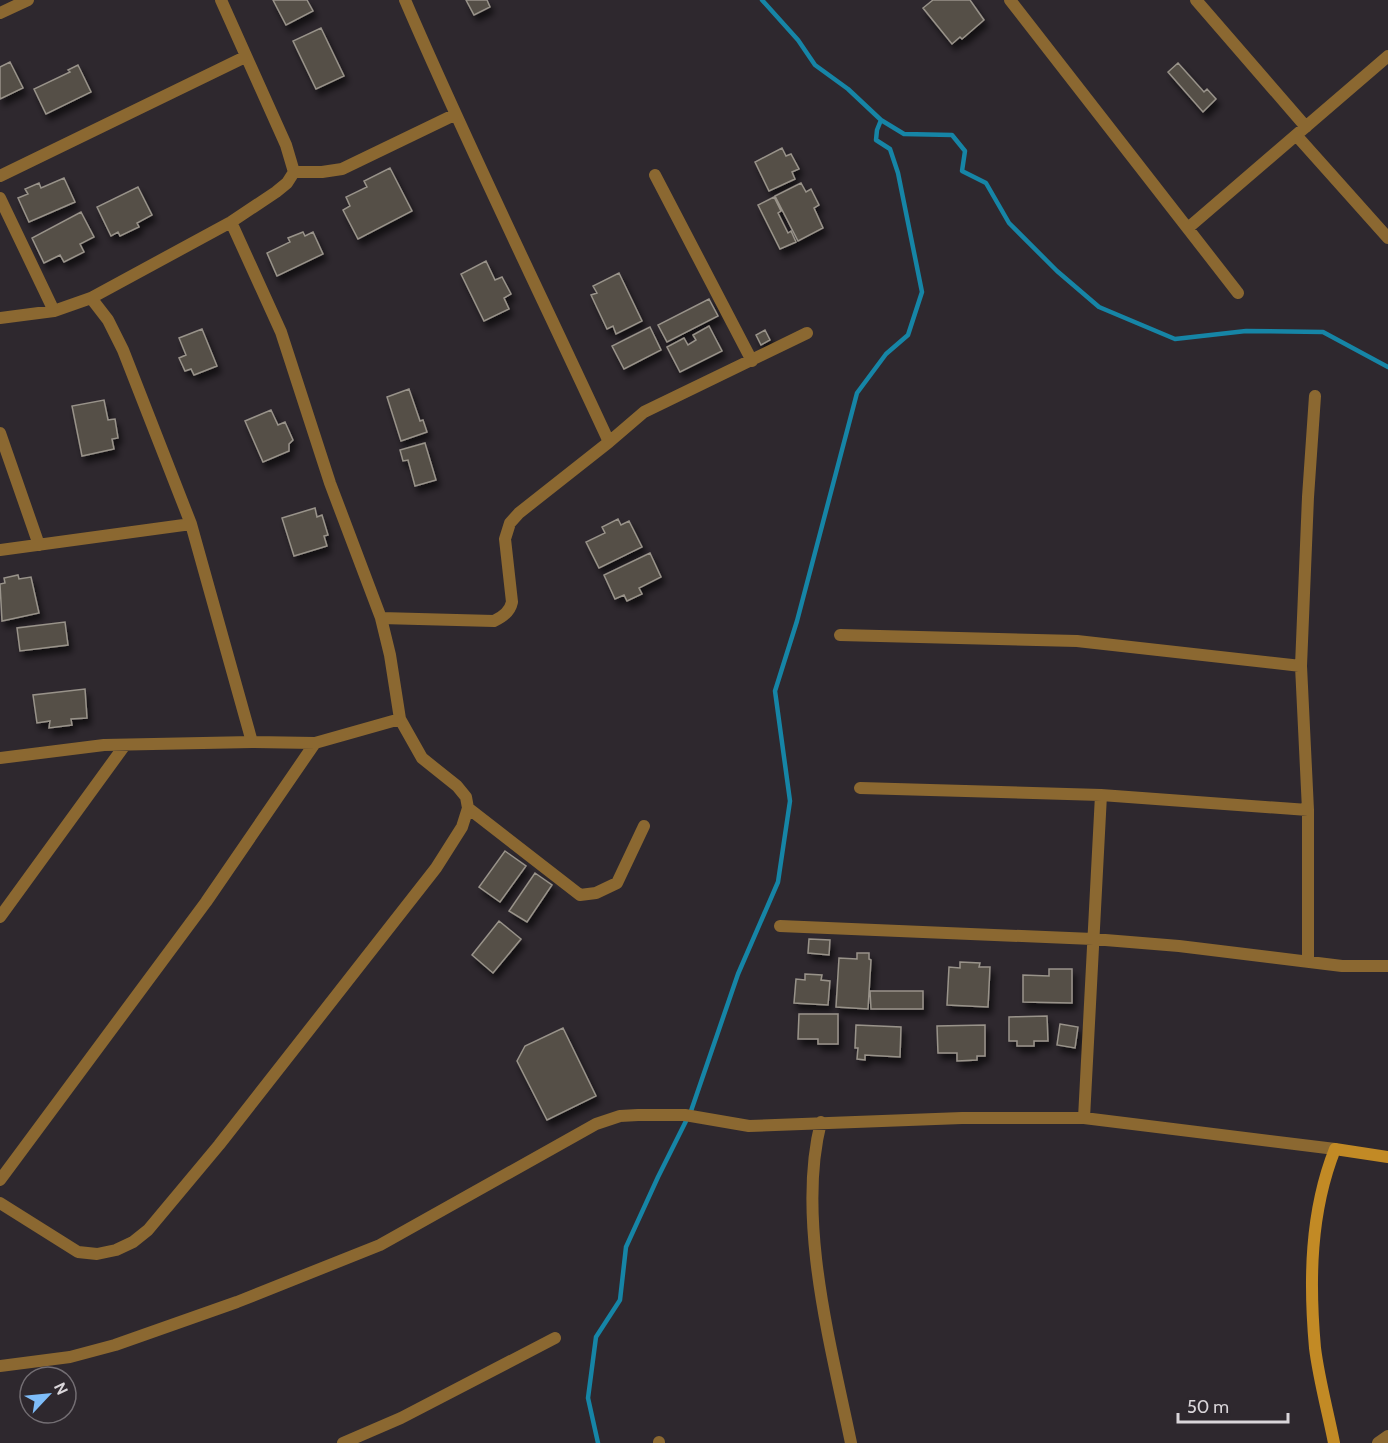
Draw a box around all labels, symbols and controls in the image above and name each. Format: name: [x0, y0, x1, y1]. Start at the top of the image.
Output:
north arrow: [18, 1365, 78, 1425]
text: N: [50, 1379, 72, 1398]
scale bar: [1178, 1386, 1288, 1424]
text: 50 m: [1187, 1396, 1229, 1418]

